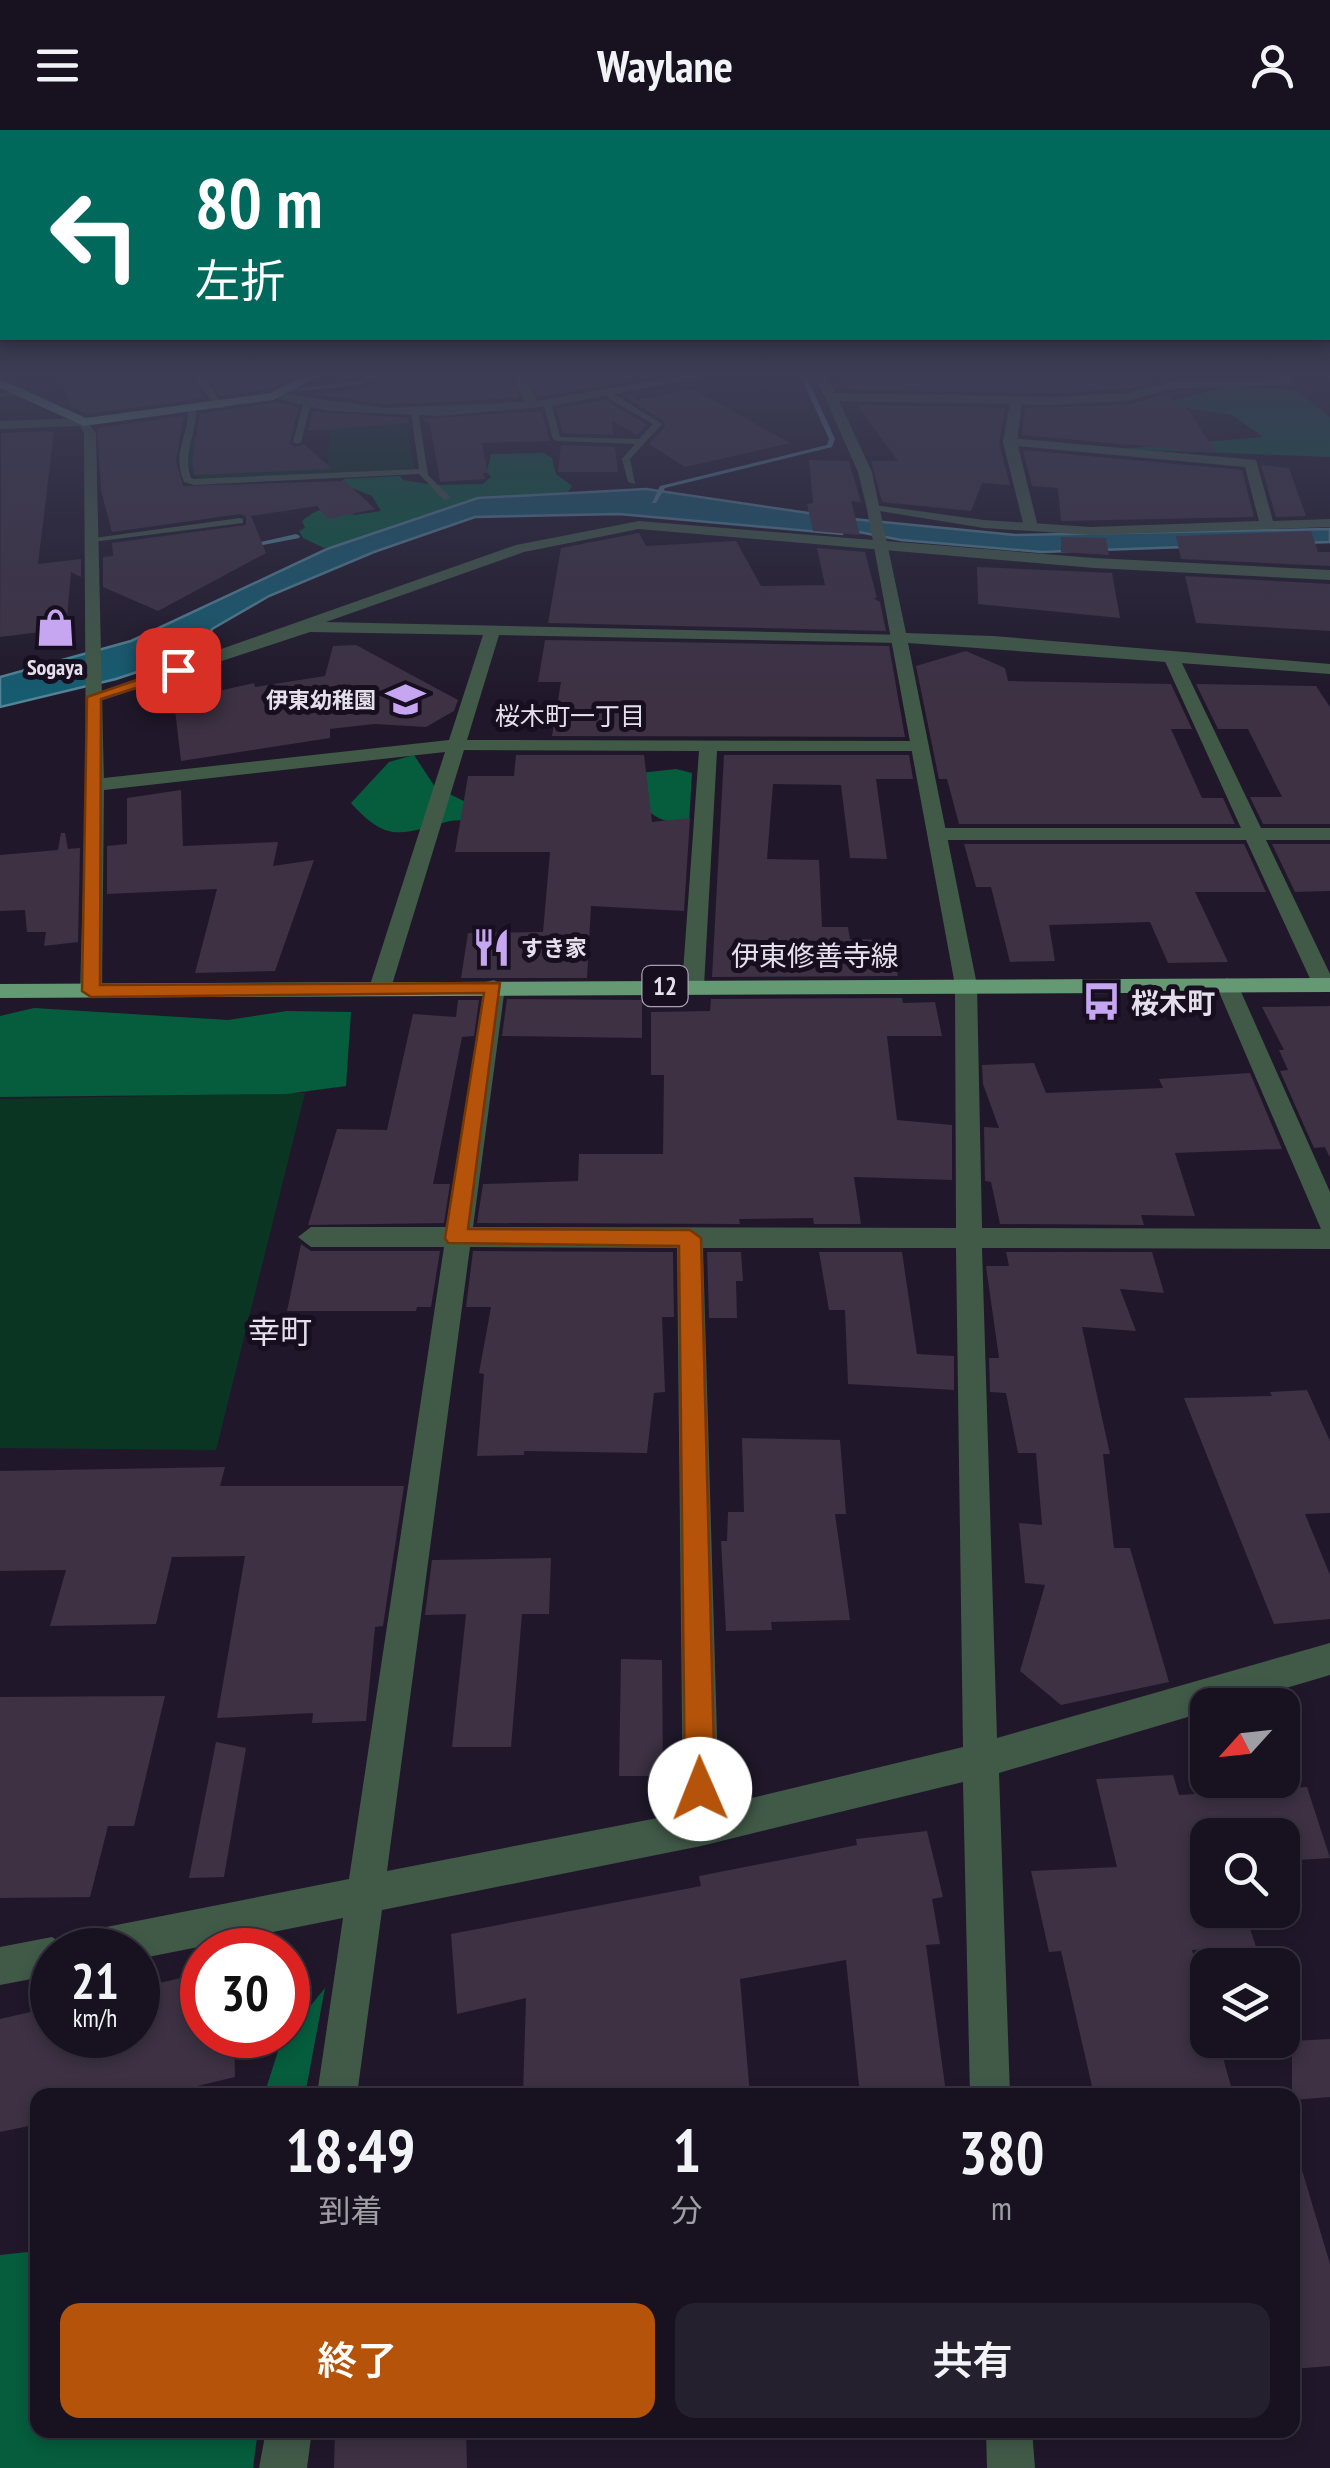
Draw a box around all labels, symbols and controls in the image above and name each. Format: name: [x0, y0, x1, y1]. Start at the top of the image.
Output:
text: Waylane: [597, 36, 733, 94]
icon: menu: [30, 38, 85, 93]
icon: person: [1245, 38, 1300, 93]
text: 80 m: [195, 157, 323, 247]
icon: left: [30, 170, 160, 300]
text: 左折: [195, 251, 285, 309]
shop icon: Sogaya: [34, 607, 76, 649]
pin: [136, 628, 221, 713]
icon: arrive: [151, 643, 206, 698]
place label: Sogaya: [27, 653, 83, 681]
school or university icon: 伊東幼稚園: [385, 679, 427, 721]
place label: 伊東幼稚園: [266, 686, 376, 714]
district label: 桜木町一丁目: [495, 700, 645, 732]
restaurant icon: すき家: [470, 927, 512, 969]
place label: すき家: [521, 934, 587, 962]
street label: 伊東修善寺線: [731, 937, 899, 974]
road number: 12: [642, 966, 688, 1006]
bus stop icon: 桜木町: [1080, 981, 1122, 1023]
place label: 桜木町: [1131, 984, 1215, 1021]
district label: 幸町: [248, 1310, 312, 1352]
north arrow: [1190, 1688, 1300, 1798]
map controls: [1190, 1688, 1300, 2058]
position arrow: [648, 1737, 752, 1841]
button: search: [1190, 1818, 1300, 1928]
speed limit sign: 30: [180, 1928, 310, 2058]
text: 21: [71, 1948, 119, 2013]
button: layers: [1190, 1948, 1300, 2058]
text: km/h: [73, 2002, 117, 2034]
text: 18:49: [286, 2111, 415, 2189]
text: 1: [673, 2111, 701, 2189]
text: 380: [958, 2113, 1044, 2191]
text: m: [991, 2187, 1012, 2229]
text: 到着: [318, 2189, 382, 2231]
text: 分: [671, 2189, 703, 2231]
button: 終了: [60, 2303, 655, 2418]
button: 共有: [675, 2303, 1270, 2418]

